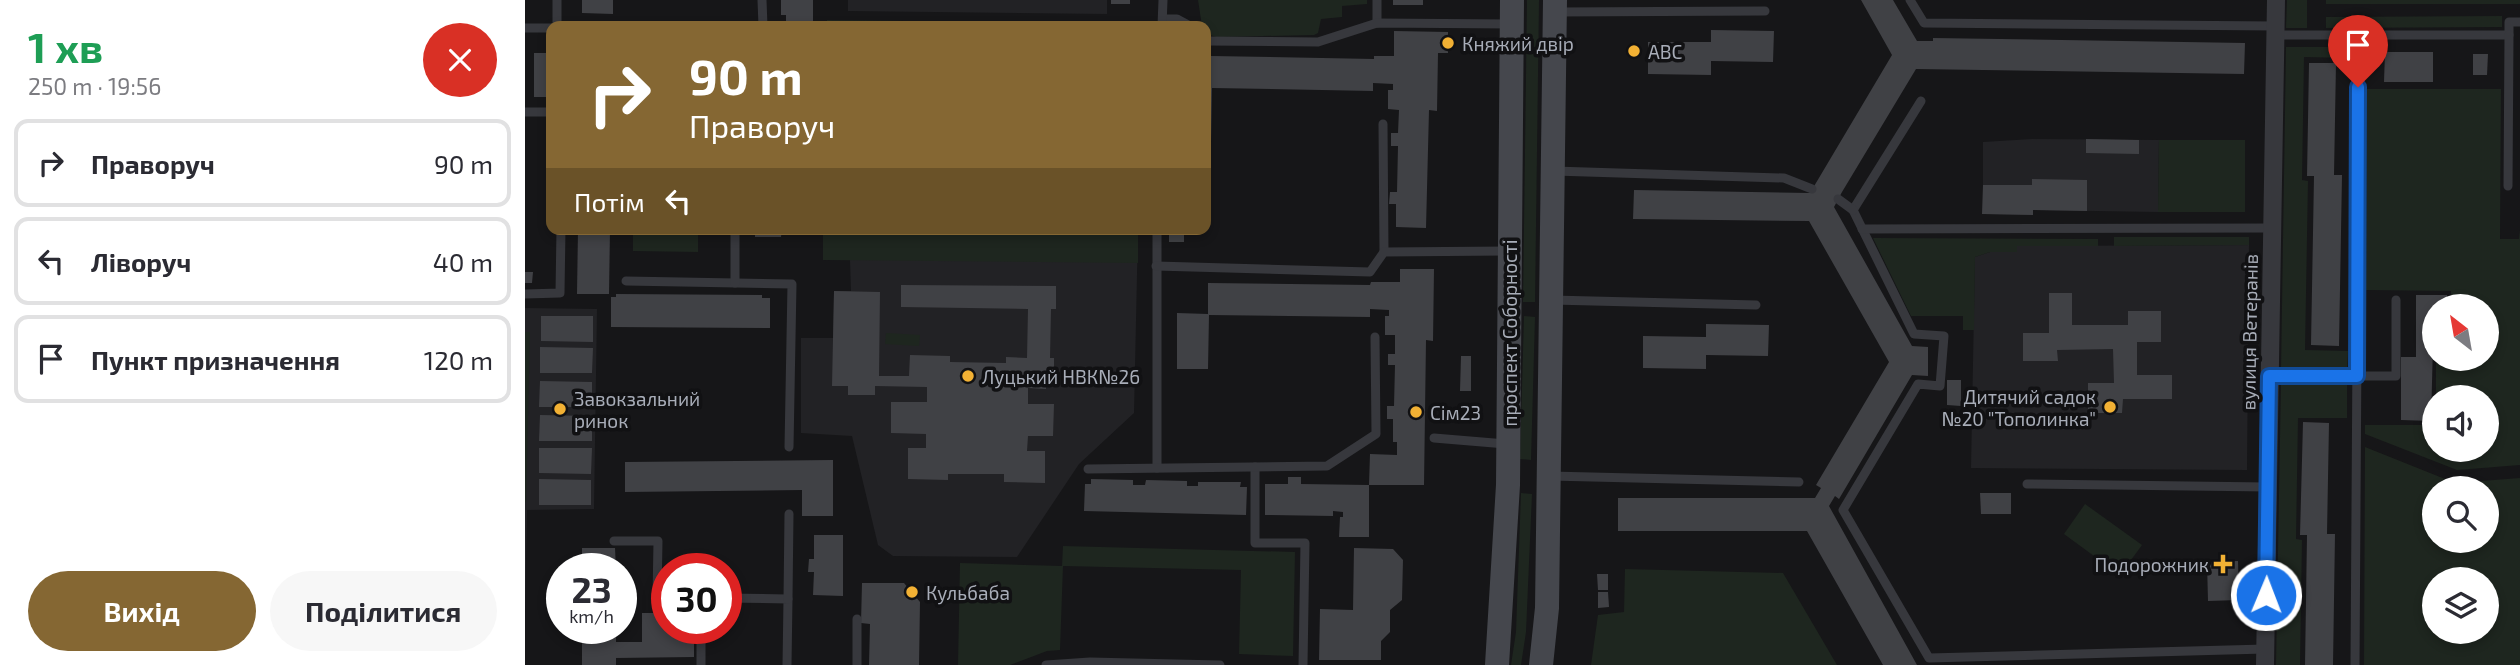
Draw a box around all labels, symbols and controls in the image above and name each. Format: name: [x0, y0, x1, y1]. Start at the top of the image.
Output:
pin: [2328, 15, 2388, 87]
text: 1 хв: [28, 21, 103, 71]
button: close: [423, 23, 497, 97]
icon: arrive: [2339, 26, 2377, 64]
place label: Княжий двір: [1462, 32, 1574, 55]
marker: Княжий двір: [1440, 35, 1456, 51]
place label: АВС: [1648, 40, 1683, 63]
marker: АВС: [1626, 43, 1642, 59]
text: 90 m: [689, 46, 803, 105]
icon: right: [574, 49, 665, 140]
text: 250 m · 19:56: [28, 72, 161, 100]
text: Праворуч: [689, 106, 835, 144]
icon: right: [32, 144, 70, 182]
text: Праворуч: [91, 148, 215, 179]
text: 90 m: [434, 148, 493, 179]
icon: left: [659, 182, 697, 220]
text: Потім: [574, 186, 645, 217]
street label: проспект Соборності: [1498, 240, 1521, 426]
icon: left: [32, 242, 70, 280]
text: Ліворуч: [91, 246, 191, 277]
text: 40 m: [433, 246, 493, 277]
street label: вулиця Ветеранів: [2236, 254, 2263, 410]
north arrow: [2422, 294, 2499, 371]
map controls: [2422, 294, 2499, 644]
icon: arrive: [32, 340, 70, 378]
text: Пункт призначення: [91, 344, 340, 375]
text: 120 m: [424, 344, 493, 375]
place label: Луцький НВК№26: [982, 365, 1140, 389]
marker: Луцький НВК№26: [960, 368, 976, 384]
place label: Дитячий садок №20 "Тополинка": [1941, 385, 2096, 430]
button: sound: [2422, 385, 2499, 462]
place label: Завокзальний ринок: [574, 387, 700, 432]
marker: Дитячий садок №20 "Тополинка": [2102, 399, 2118, 415]
marker: Завокзальний ринок: [552, 401, 568, 417]
place label: Сім23: [1430, 401, 1481, 424]
marker: Сім23: [1408, 404, 1424, 420]
button: search: [2422, 476, 2499, 553]
speed limit sign: 30: [651, 553, 742, 644]
place label: Подорожник: [2095, 553, 2209, 576]
marker: Подорожник: [2215, 556, 2231, 572]
position arrow: [2229, 558, 2303, 632]
button: layers: [2422, 567, 2499, 644]
text: 23: [571, 568, 612, 610]
button: Вихід: [28, 571, 256, 651]
button: Поділитися: [270, 571, 497, 651]
place label: Кульбаба: [926, 581, 1010, 605]
marker: Кульбаба: [904, 584, 920, 600]
text: km/h: [569, 605, 614, 627]

